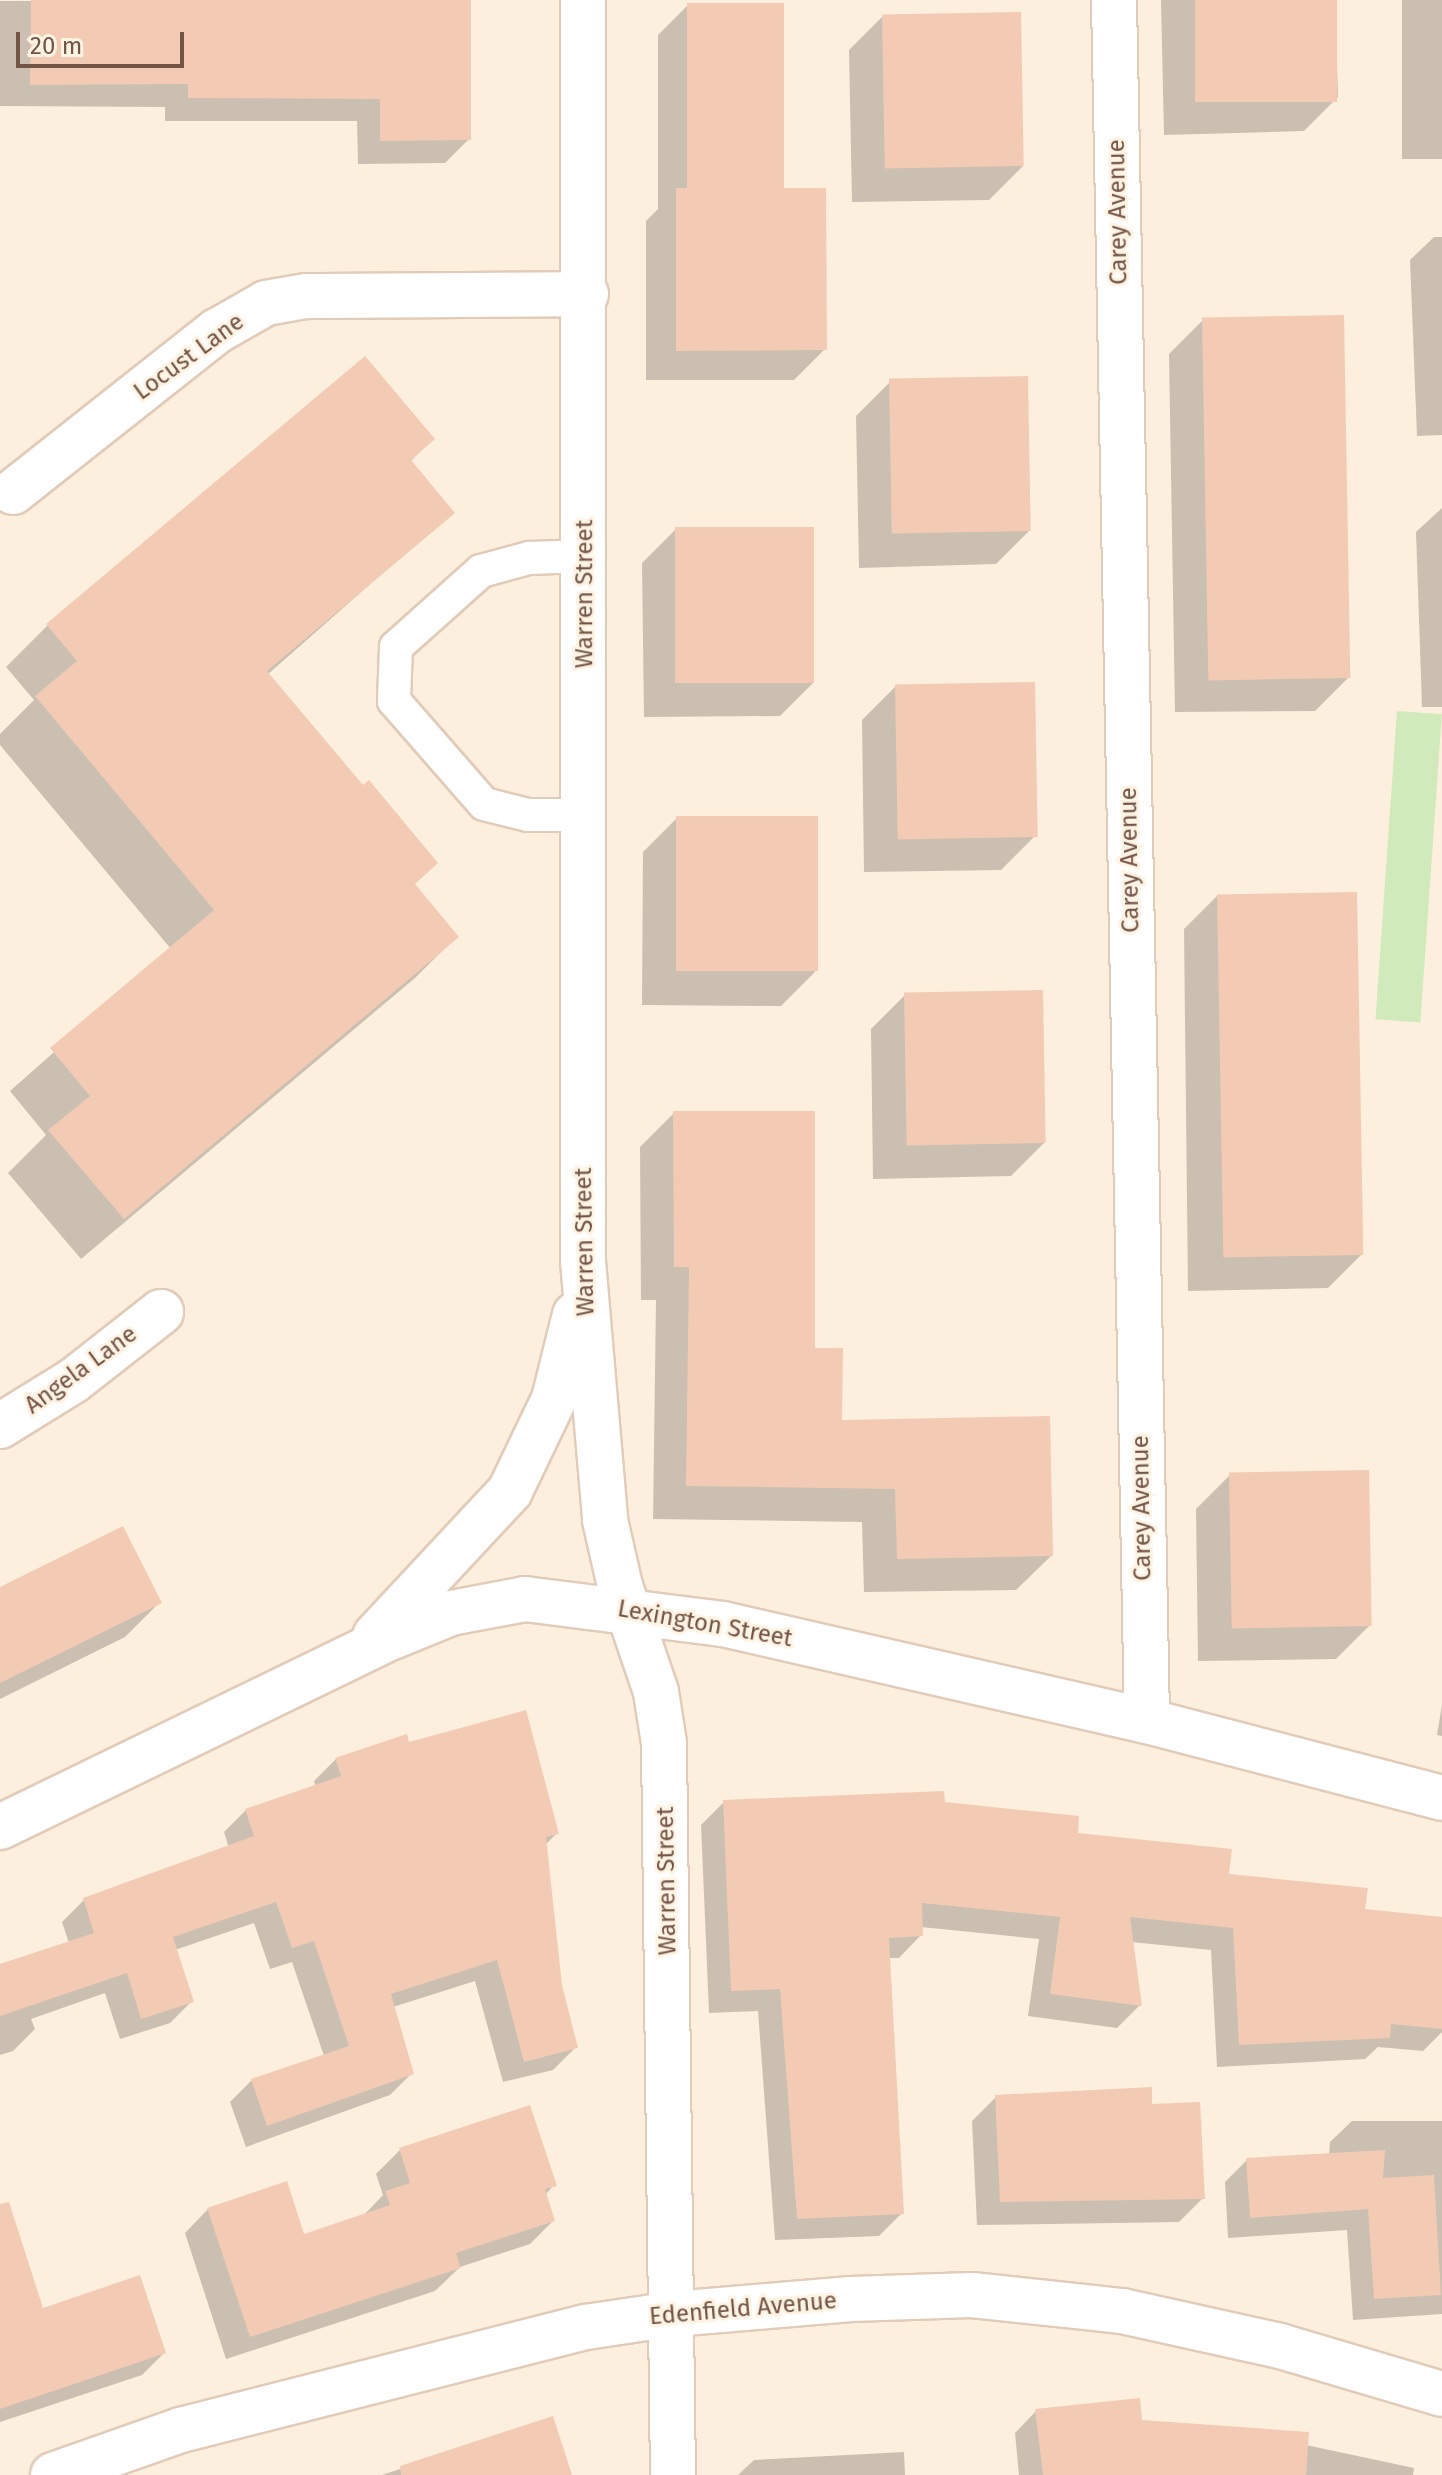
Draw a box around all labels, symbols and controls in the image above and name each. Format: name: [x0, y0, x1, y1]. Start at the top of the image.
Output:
scale bar: [20, 16, 188, 66]
text: 20 m: [30, 32, 82, 60]
street label: Carey Avenue: [1102, 139, 1134, 285]
street label: Locust Lane: [128, 308, 250, 406]
street label: Warren Street: [571, 520, 599, 668]
street label: Carey Avenue: [1114, 787, 1146, 933]
street label: Warren Street: [569, 1167, 601, 1317]
street label: Angela Lane: [19, 1320, 143, 1420]
street label: Carey Avenue: [1126, 1435, 1158, 1581]
street label: Lexington Street: [615, 1594, 795, 1654]
street label: Warren Street: [651, 1806, 683, 1956]
street label: Edenfield Avenue: [648, 2286, 838, 2332]

